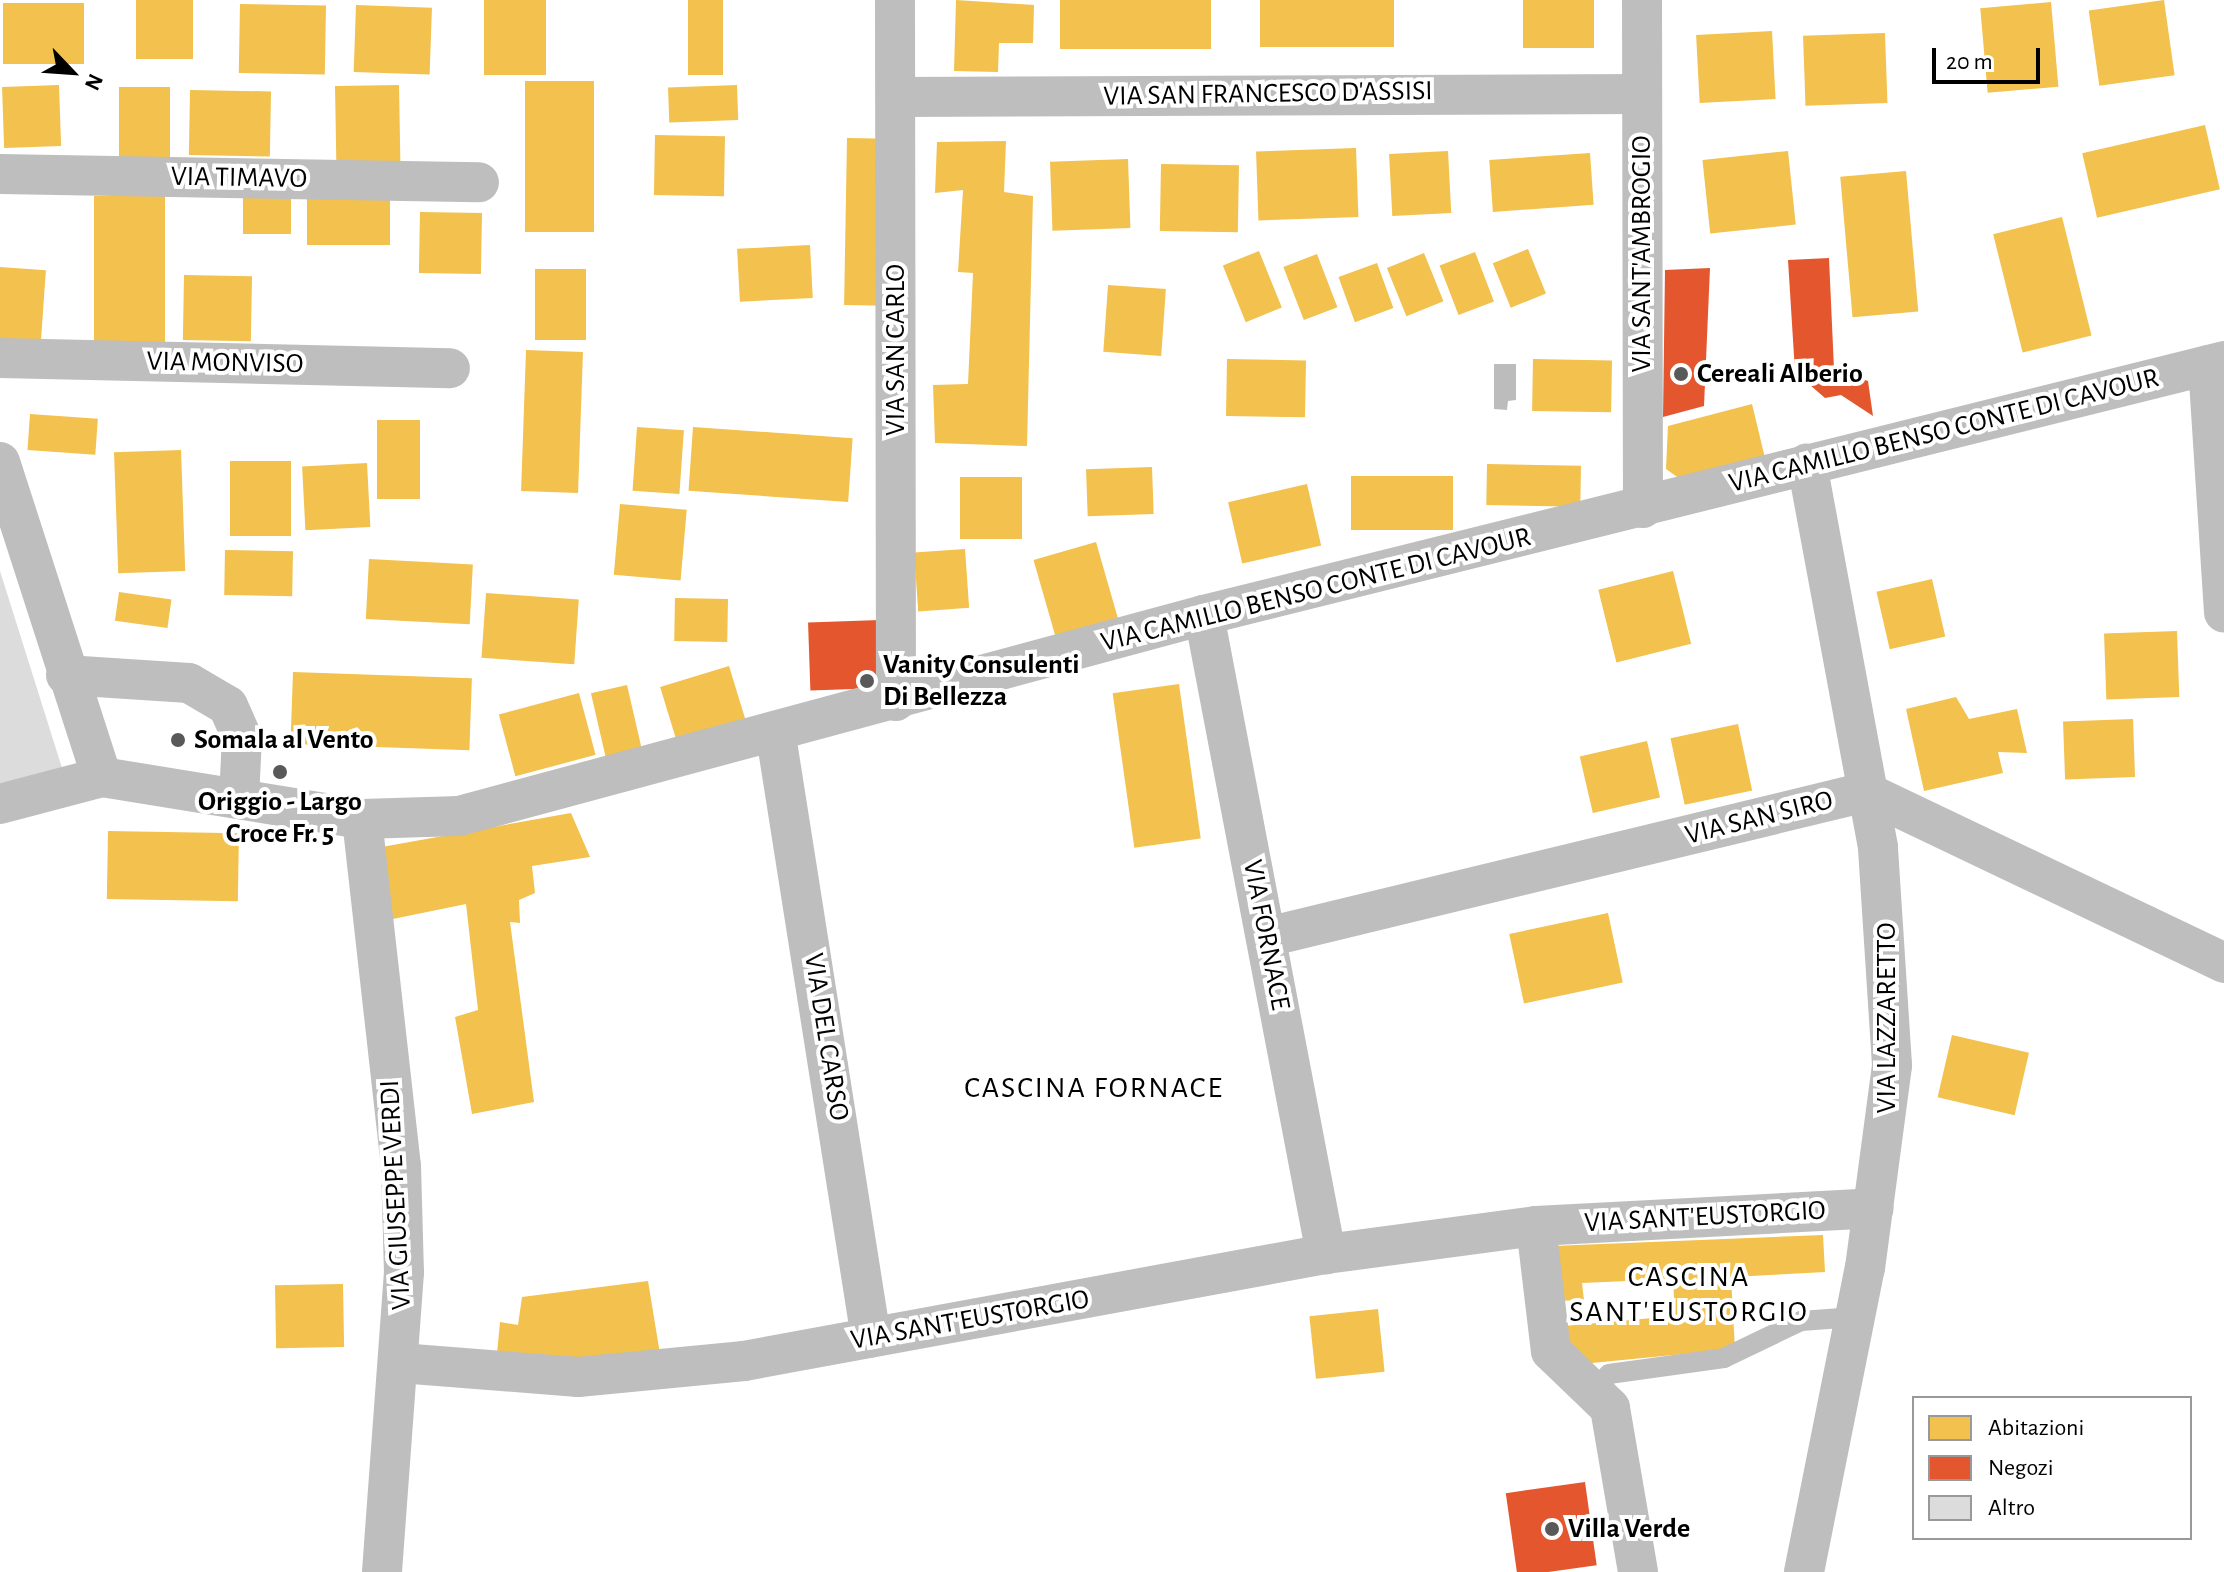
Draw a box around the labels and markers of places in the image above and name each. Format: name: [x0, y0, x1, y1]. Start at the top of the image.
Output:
place label: Cereali Alberio: [1697, 357, 1863, 391]
marker: Cereali Alberio: [1672, 365, 1690, 383]
place label: Vanity Consulenti Di Bellezza: [883, 648, 1080, 714]
marker: Vanity Consulenti Di Bellezza: [858, 672, 876, 690]
place label: Somala al Vento: [194, 723, 374, 757]
marker: Somala al Vento: [169, 731, 187, 749]
marker: Origgio - Largo Croce Fr. 5: [271, 763, 289, 781]
place label: Origgio - Largo Croce Fr. 5: [198, 785, 362, 851]
place label: Villa Verde: [1568, 1512, 1690, 1546]
marker: Villa Verde: [1543, 1520, 1561, 1538]

